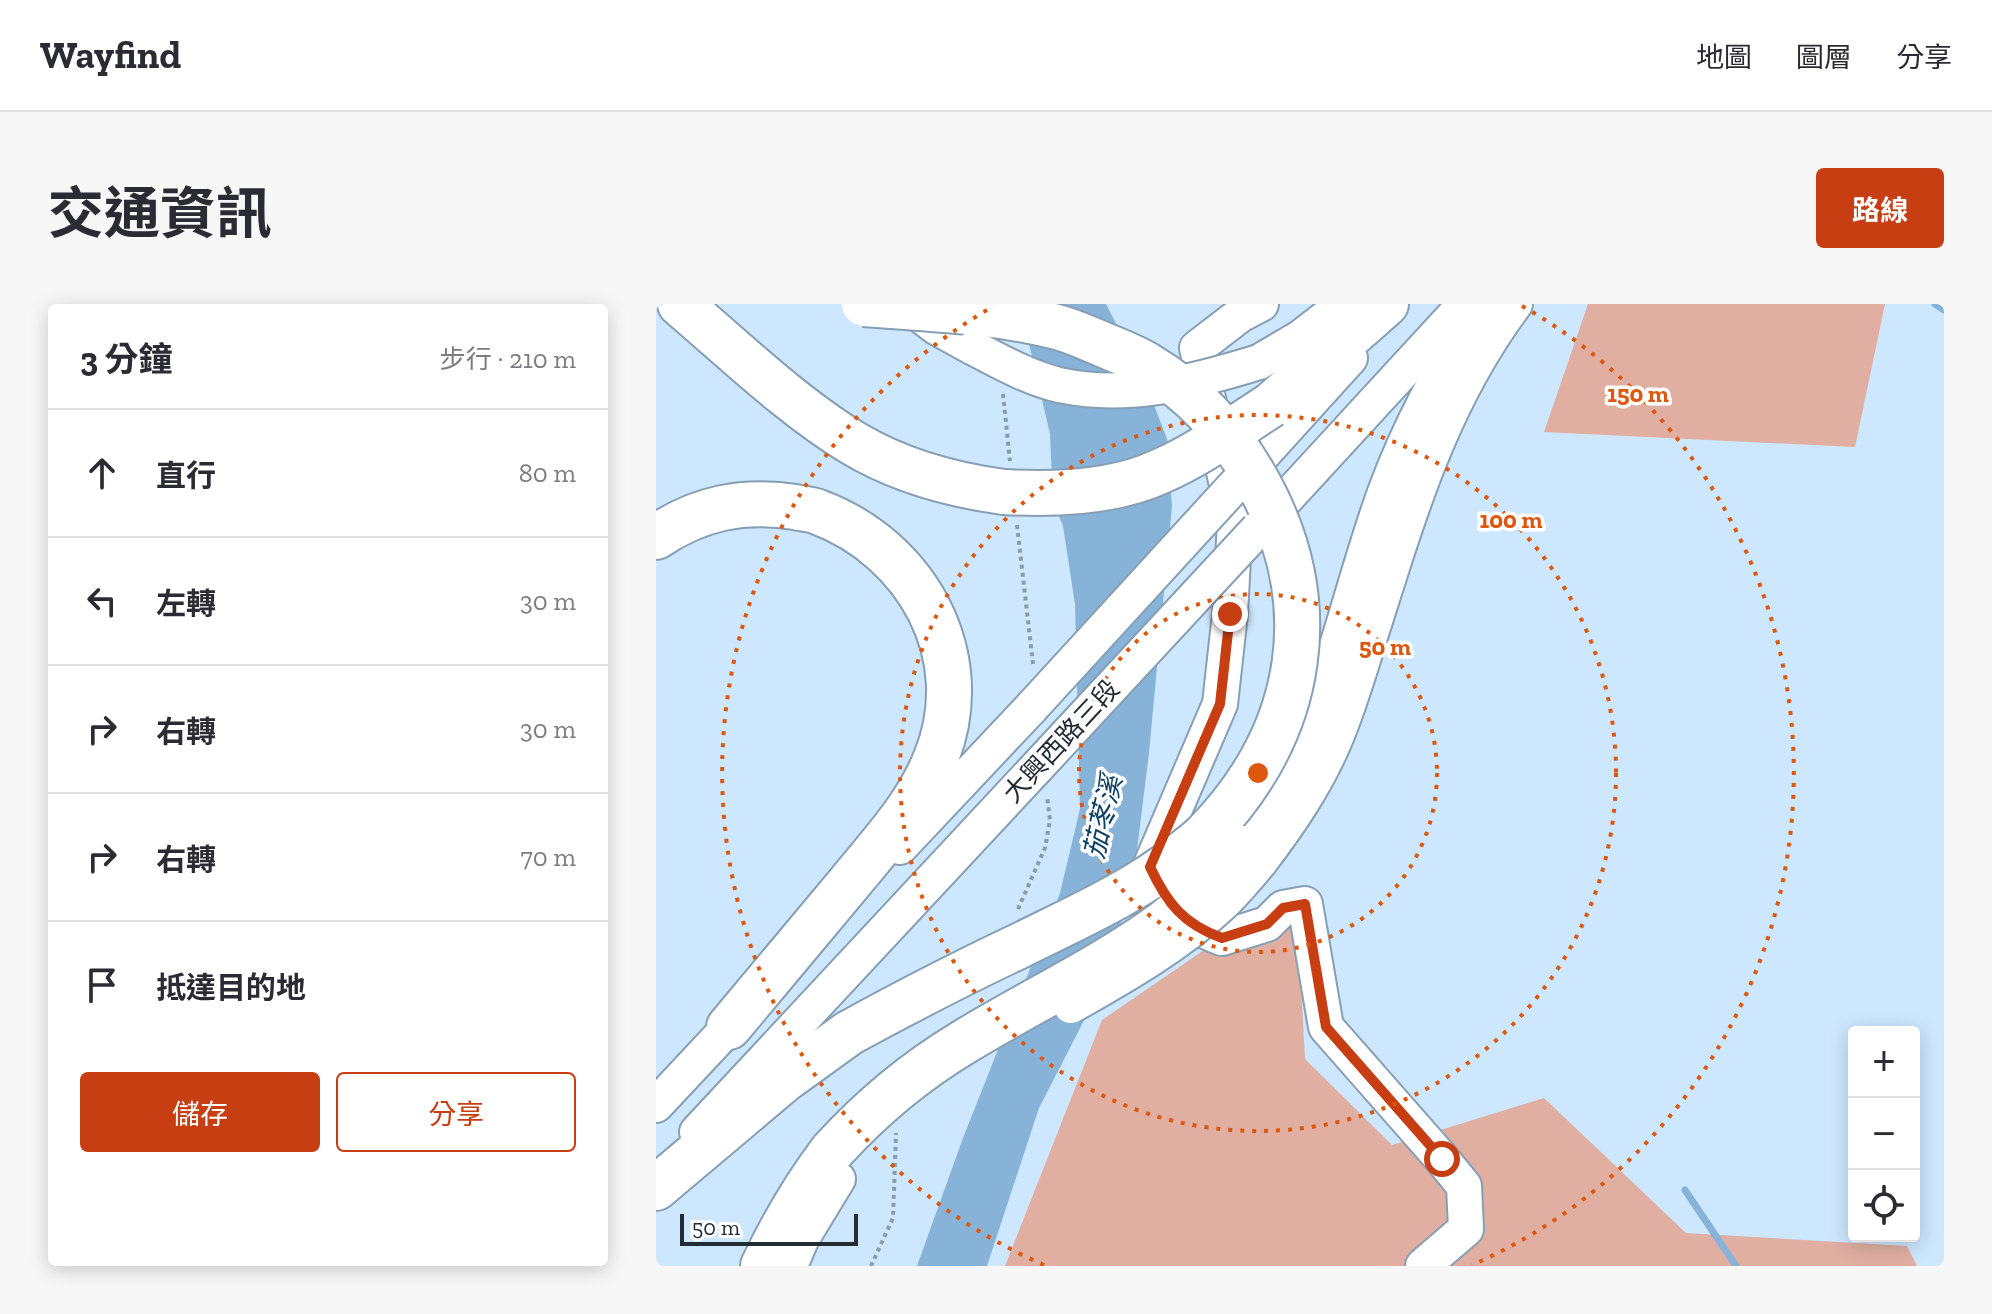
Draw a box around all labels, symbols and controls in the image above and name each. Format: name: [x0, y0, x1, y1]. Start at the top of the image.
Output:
text: Wayfind: [40, 32, 181, 78]
text: 地圖: [1696, 41, 1752, 74]
text: 圖層: [1796, 41, 1852, 74]
text: 分享: [1896, 41, 1952, 74]
button: 路線: [1816, 168, 1944, 248]
text: 交通資訊: [48, 180, 272, 247]
text: 3 分鐘: [80, 339, 172, 380]
text: 步行 · 210 m: [440, 343, 576, 375]
text: 150 m: [1607, 379, 1669, 408]
icon: ahead: [80, 451, 124, 495]
text: 80 m: [519, 457, 576, 489]
text: 直行: [156, 458, 216, 494]
text: 100 m: [1480, 505, 1542, 534]
icon: left: [80, 579, 124, 623]
text: 30 m: [520, 585, 576, 617]
text: 左轉: [156, 586, 216, 622]
route end: [1212, 596, 1248, 632]
text: 50 m: [1359, 632, 1411, 661]
street label: 大興西路三段: [996, 673, 1126, 809]
icon: right: [80, 707, 124, 751]
text: 30 m: [520, 713, 576, 745]
text: 右轉: [156, 714, 216, 750]
centre of rings: [1244, 759, 1272, 787]
water label: 茄苳溪: [1077, 768, 1129, 862]
icon: right: [80, 835, 124, 879]
text: 70 m: [520, 841, 576, 873]
text: 右轉: [156, 842, 216, 878]
icon: arrive: [80, 963, 124, 1007]
text: 抵達目的地: [156, 970, 306, 1006]
map controls: [1848, 1026, 1920, 1242]
button: +: [1848, 1026, 1920, 1098]
button: 儲存: [80, 1072, 320, 1152]
button: 分享: [336, 1072, 576, 1152]
button: −: [1848, 1098, 1920, 1170]
route start: [1424, 1141, 1460, 1177]
button: locate: [1848, 1170, 1920, 1242]
scale bar: [680, 1210, 858, 1246]
text: 50 m: [692, 1214, 740, 1241]

